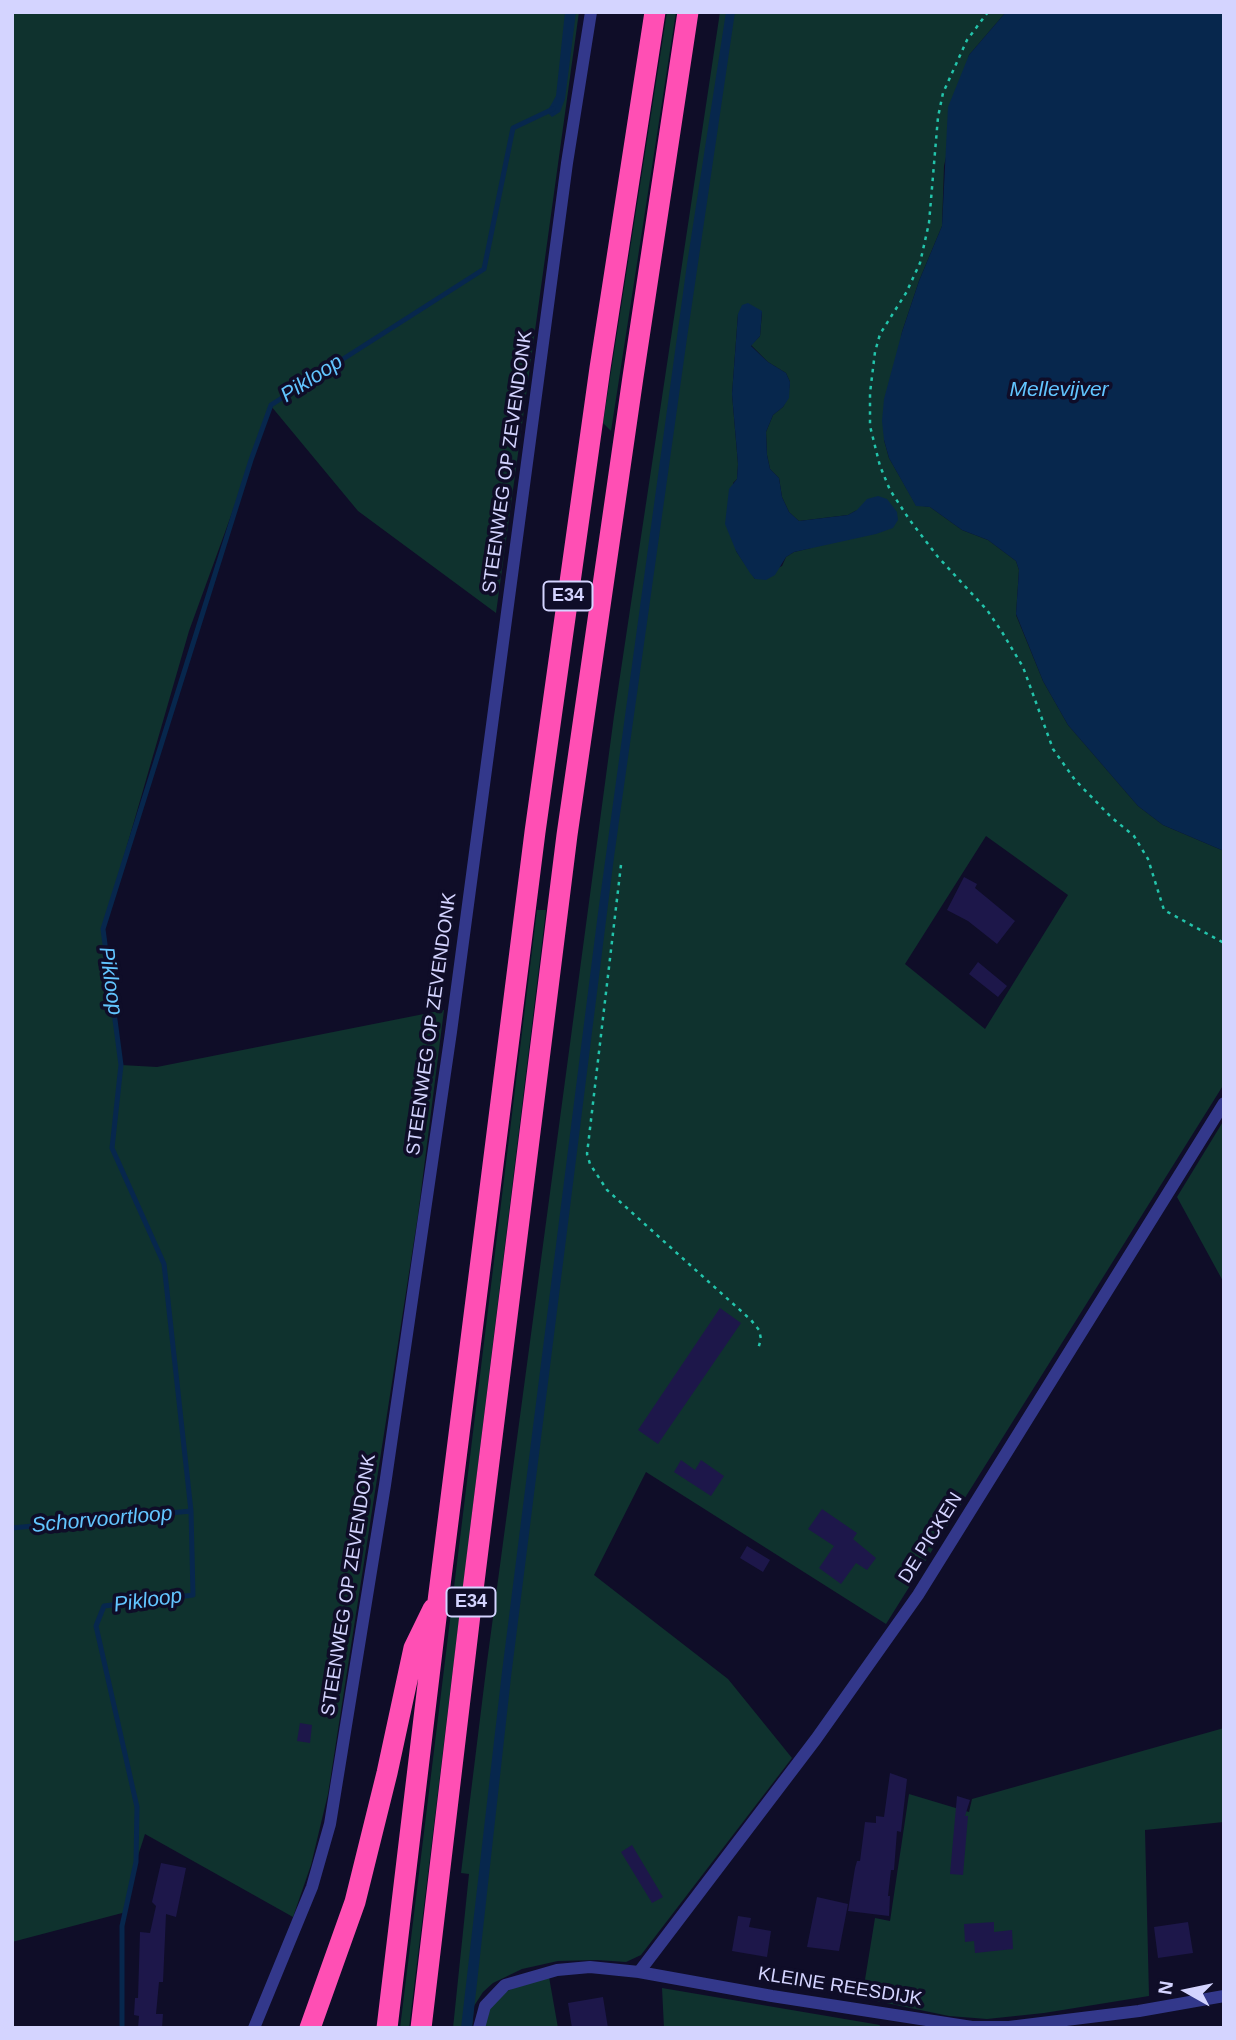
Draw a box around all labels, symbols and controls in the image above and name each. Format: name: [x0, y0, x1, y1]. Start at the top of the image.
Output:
street label: STEENWEG OP ZEVENDONK: [478, 329, 538, 595]
water label: Pikloop: [276, 350, 348, 408]
water label: Mellevijver: [1009, 377, 1109, 403]
road number: E34: [544, 582, 592, 610]
street label: STEENWEG OP ZEVENDONK: [402, 891, 462, 1157]
water label: Pikloop: [93, 945, 127, 1017]
street label: STEENWEG OP ZEVENDONK: [317, 1452, 381, 1718]
street label: DE PICKEN: [894, 1489, 968, 1587]
water label: Schorvoortloop: [31, 1501, 173, 1539]
water label: Pikloop: [112, 1584, 184, 1618]
road number: E34: [447, 1588, 496, 1616]
north arrow: [1152, 1956, 1222, 2026]
street label: KLEINE REESDIJK: [756, 1963, 924, 2011]
text: N: [1154, 1979, 1177, 1996]

